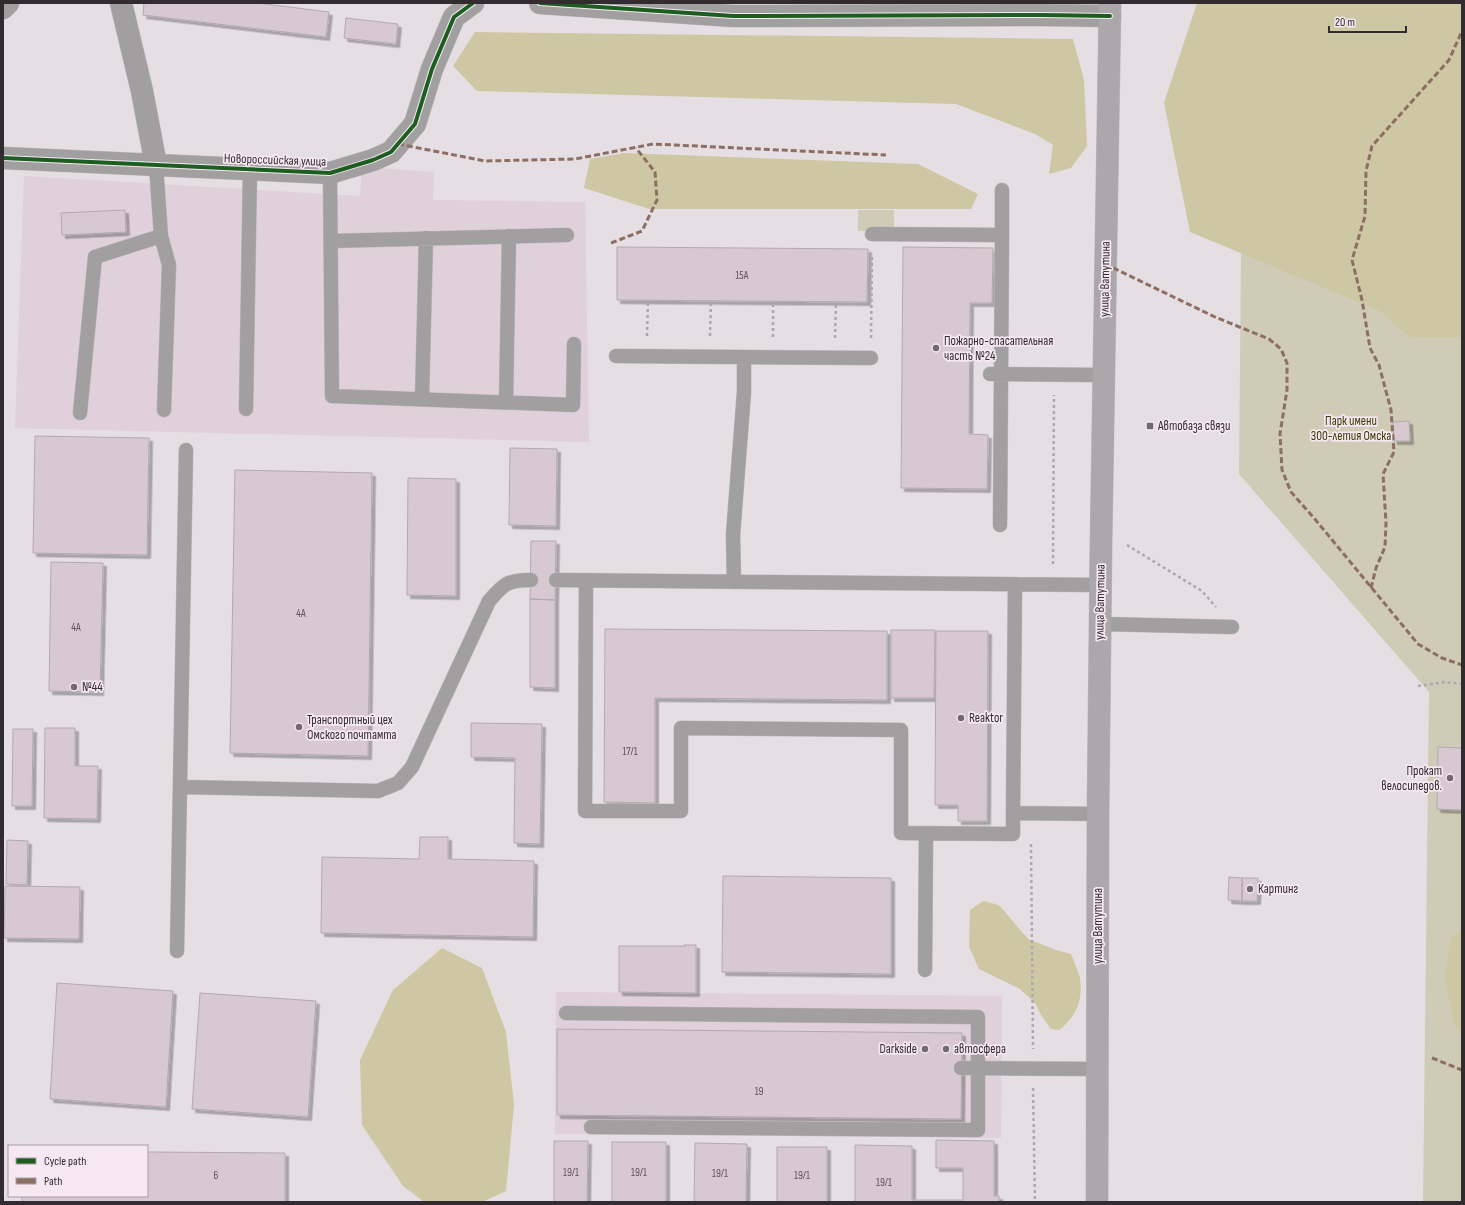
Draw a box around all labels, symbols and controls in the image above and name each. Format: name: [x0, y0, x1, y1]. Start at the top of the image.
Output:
scale bar: [1329, 8, 1406, 34]
text: 20 m: [1335, 15, 1355, 30]
street label: Новороссийская улица: [224, 150, 326, 170]
street label: улица Ватутина: [1096, 241, 1114, 317]
house number: 15А: [736, 269, 749, 282]
place label: Пожарно-спасательная часть №24: [944, 333, 1053, 364]
marker: Пожарно-спасательная часть №24: [931, 343, 941, 353]
park label: Парк имени 300-летия Омска: [1311, 413, 1391, 444]
place label: Автобаза связи: [1157, 418, 1230, 434]
marker: Автобаза связи: [1145, 421, 1155, 431]
street label: улица Ватутина: [1091, 564, 1109, 640]
house number: 4А: [296, 607, 306, 620]
house number: 4А: [71, 621, 81, 634]
place label: №44: [82, 679, 103, 695]
marker: №44: [69, 682, 79, 692]
place label: Reaktor: [969, 710, 1003, 726]
place label: Транспортный цех Омского почтамта: [307, 712, 397, 743]
marker: Reaktor: [956, 713, 966, 723]
marker: Транспортный цех Омского почтамта: [294, 722, 304, 732]
house number: 17/1: [622, 745, 638, 758]
place label: Прокат велосипедов.: [1381, 763, 1442, 794]
marker: Прокат велосипедов.: [1445, 773, 1455, 783]
place label: Картинг: [1258, 881, 1298, 897]
marker: Картинг: [1245, 884, 1255, 894]
street label: улица Ватутина: [1090, 888, 1106, 964]
place label: Darkside: [879, 1041, 917, 1057]
place label: автосфера: [954, 1041, 1006, 1057]
marker: Darkside: [920, 1044, 930, 1054]
marker: автосфера: [941, 1044, 951, 1054]
house number: 19: [755, 1085, 763, 1098]
legend: [8, 1145, 148, 1197]
text: Cycle path: [44, 1154, 86, 1169]
house number: 19/1: [563, 1166, 579, 1179]
house number: 19/1: [631, 1166, 647, 1179]
house number: 19/1: [712, 1167, 728, 1180]
house number: 6: [214, 1169, 219, 1182]
house number: 19/1: [794, 1169, 810, 1182]
text: Path: [44, 1174, 62, 1189]
house number: 19/1: [876, 1176, 892, 1189]

